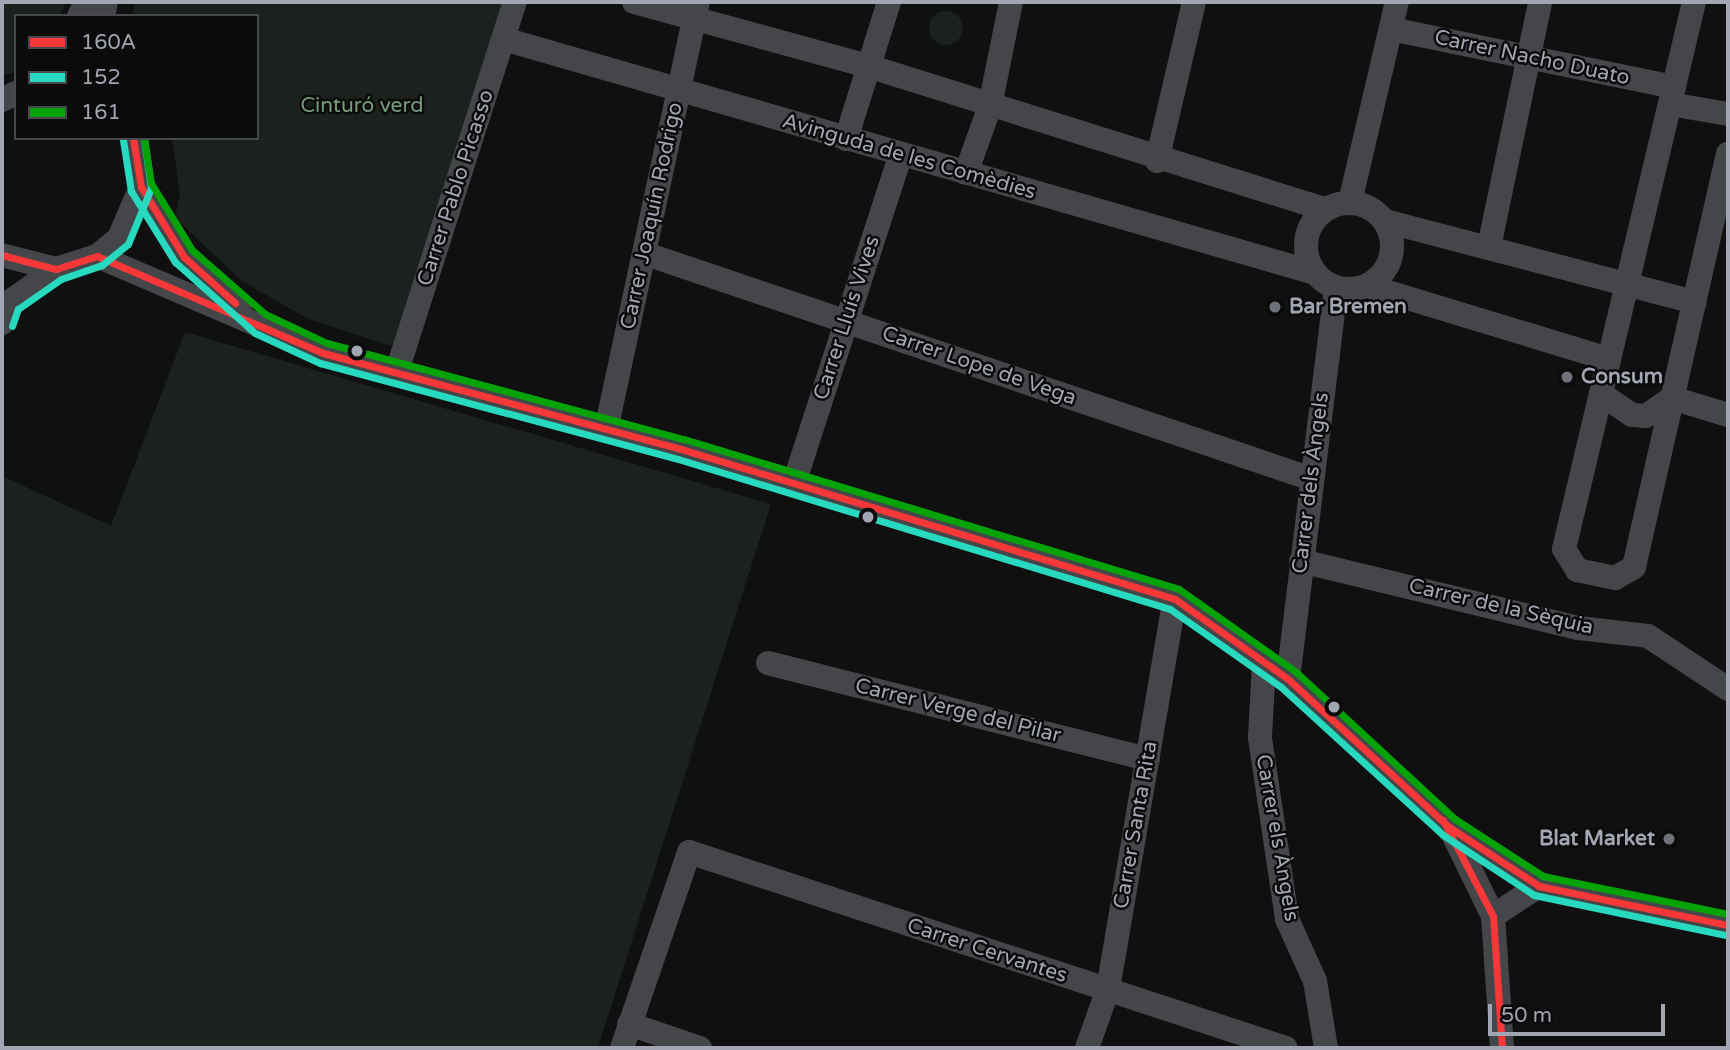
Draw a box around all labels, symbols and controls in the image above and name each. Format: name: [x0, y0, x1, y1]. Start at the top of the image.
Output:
legend: [14, 14, 259, 140]
street label: Carrer Nacho Duato: [1432, 25, 1632, 91]
text: 160A: [81, 30, 136, 55]
text: 152: [81, 65, 121, 90]
street label: Carrer Pablo Picasso: [412, 87, 500, 289]
park label: Cinturó verd: [301, 93, 423, 119]
text: 161: [81, 100, 121, 125]
street label: Carrer Joaquín Rodrigo: [616, 100, 688, 332]
street label: Avinguda de les Comèdies: [779, 109, 1039, 205]
street label: Carrer Lluís Vives: [809, 233, 885, 403]
place label: Bar Bremen: [1289, 294, 1407, 320]
marker: Bar Bremen: [1267, 299, 1283, 315]
street label: Carrer Lope de Vega: [878, 321, 1080, 411]
unlabelled marker: [350, 344, 364, 358]
place label: Consum: [1581, 364, 1663, 390]
marker: Consum: [1559, 369, 1575, 385]
street label: Carrer dels Àngels: [1287, 391, 1335, 575]
unlabelled marker: [861, 510, 875, 524]
street label: Carrer de la Sèquia: [1406, 574, 1596, 640]
street label: Carrer Verge del Pilar: [852, 673, 1064, 749]
unlabelled marker: [1327, 700, 1341, 714]
street label: Carrer Santa Rita: [1109, 739, 1163, 911]
street label: Carrer els Àngels: [1250, 753, 1304, 923]
place label: Blat Market: [1539, 826, 1655, 852]
marker: Blat Market: [1661, 831, 1677, 847]
street label: Carrer Cervantes: [904, 913, 1070, 989]
scale bar: [1492, 990, 1669, 1034]
text: 50 m: [1501, 1003, 1552, 1028]

